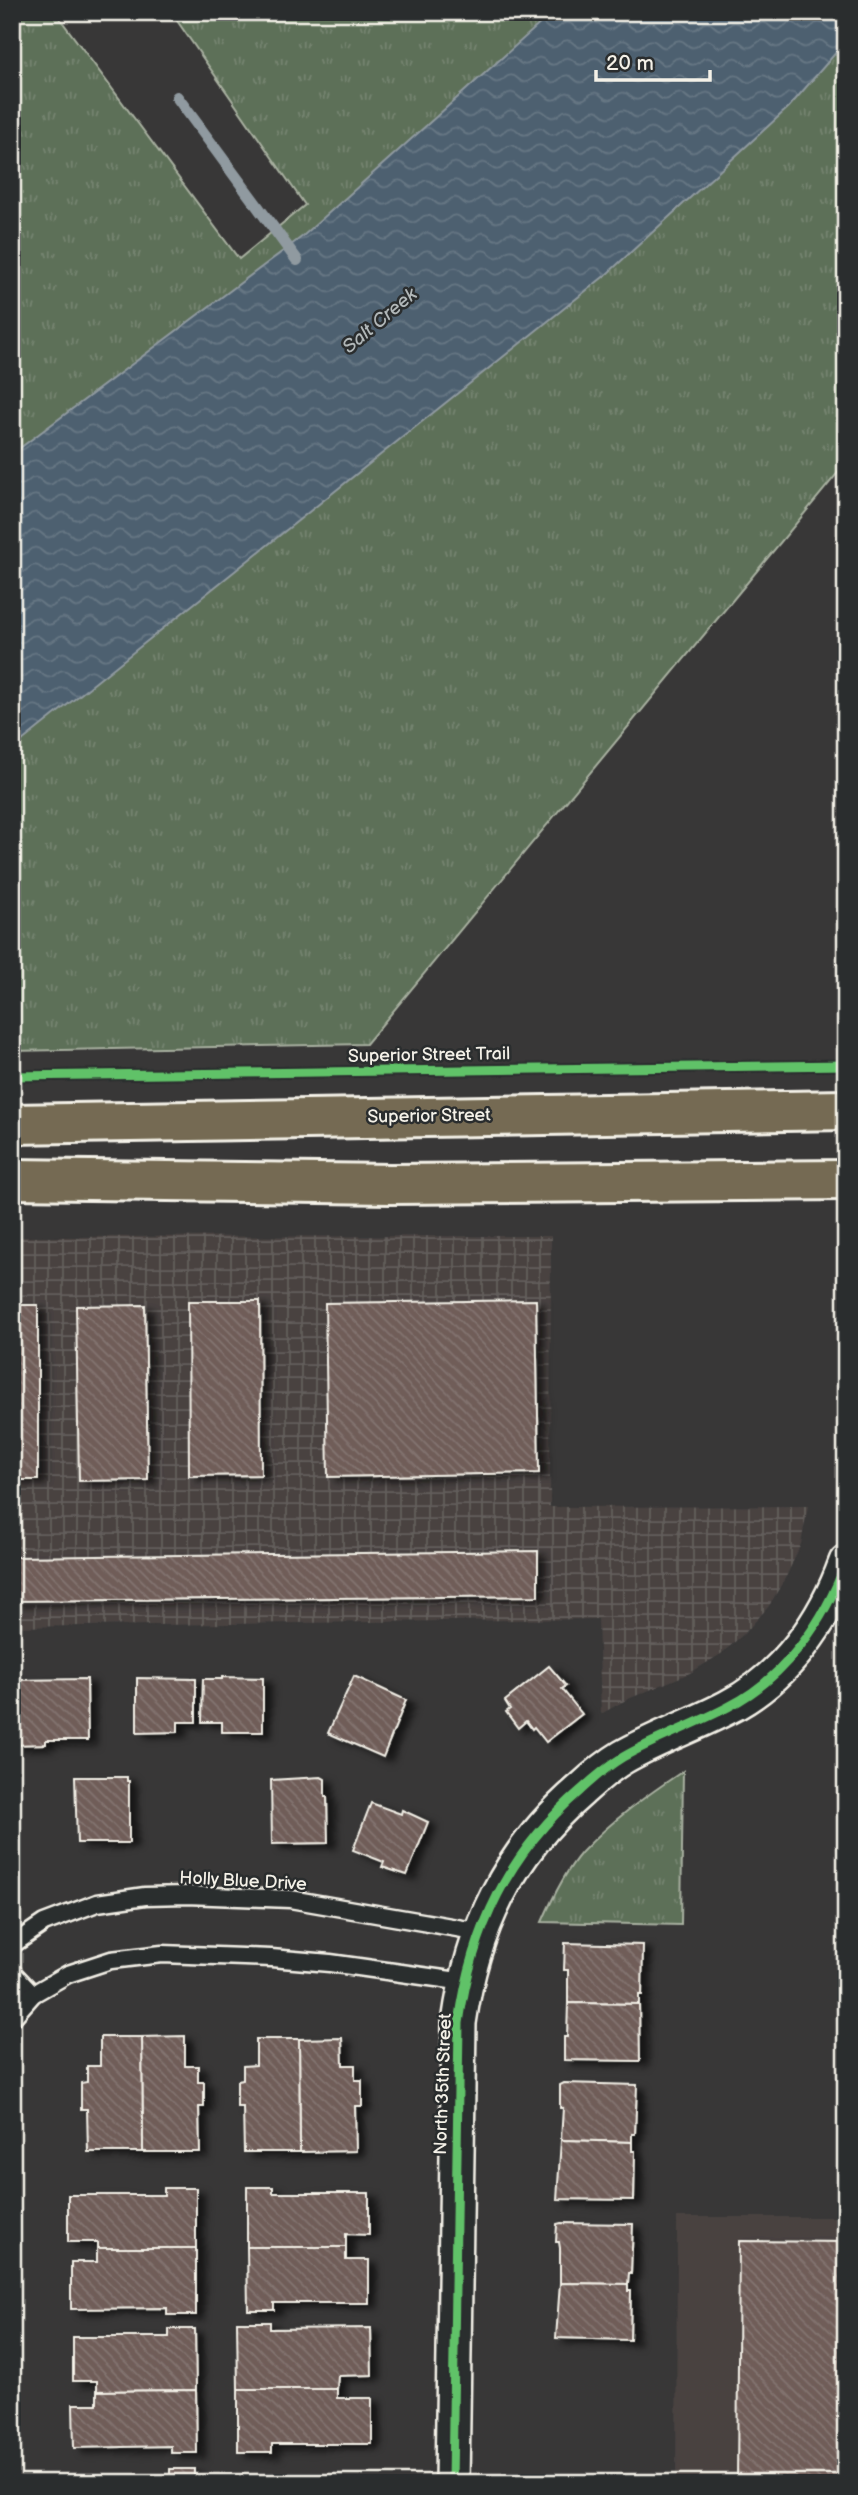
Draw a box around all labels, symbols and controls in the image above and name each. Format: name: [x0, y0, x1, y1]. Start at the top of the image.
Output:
scale bar: [596, 38, 709, 82]
text: 20 m: [606, 51, 654, 76]
water label: Salt Creek: [338, 283, 422, 359]
street label: Superior Street Trail: [348, 1043, 510, 1067]
street label: Superior Street: [367, 1104, 491, 1128]
street label: Holly Blue Drive: [179, 1867, 308, 1895]
street label: North 35th Street: [430, 2012, 456, 2155]

